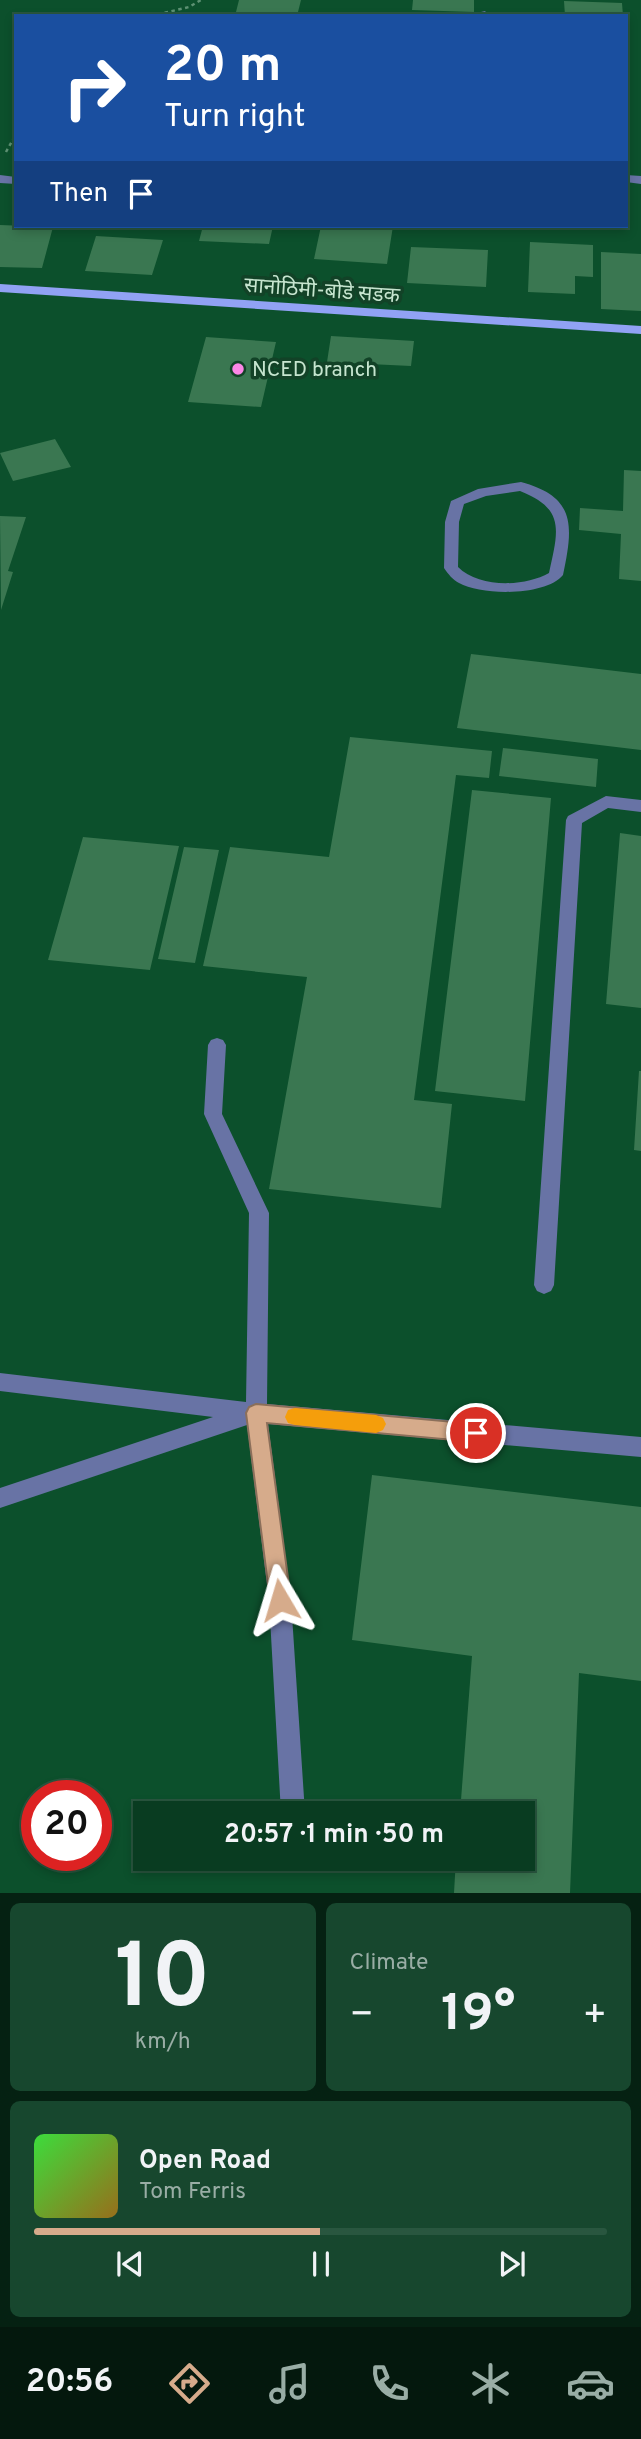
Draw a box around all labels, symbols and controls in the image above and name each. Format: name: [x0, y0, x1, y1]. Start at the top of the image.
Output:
text: 20 m: [164, 37, 281, 99]
icon: right: [49, 42, 140, 133]
text: Turn right: [164, 98, 306, 138]
icon: arrive: [122, 175, 160, 213]
text: Then: [49, 178, 108, 211]
street label: सानोठिमी-बोडे सडक: [243, 273, 401, 310]
place label: NCED branch: [252, 357, 377, 384]
marker: NCED branch: [230, 361, 246, 377]
pin: [446, 1403, 506, 1463]
icon: arrive: [457, 1414, 495, 1452]
position arrow: [243, 1563, 317, 1637]
speed limit sign: 20: [21, 1780, 112, 1871]
text: 20:57 · 1 min · 50 m: [224, 1819, 444, 1852]
text: 10: [115, 1925, 211, 2040]
text: Climate: [350, 1949, 428, 1978]
text: 19°: [441, 1983, 515, 2049]
text: −: [350, 1992, 374, 2041]
text: +: [582, 1992, 607, 2041]
text: km/h: [135, 2028, 191, 2057]
text: Open Road: [139, 2145, 271, 2178]
text: Tom Ferris: [139, 2178, 246, 2207]
icon: previous: [111, 2245, 149, 2283]
icon: pause: [302, 2245, 340, 2283]
icon: next: [493, 2245, 531, 2283]
icon: directions: [165, 2359, 214, 2408]
icon: music: [265, 2359, 314, 2408]
icon: phone: [365, 2359, 414, 2408]
icon: climate: [466, 2359, 515, 2408]
icon: car: [566, 2359, 615, 2408]
text: 20:56: [26, 2363, 113, 2403]

